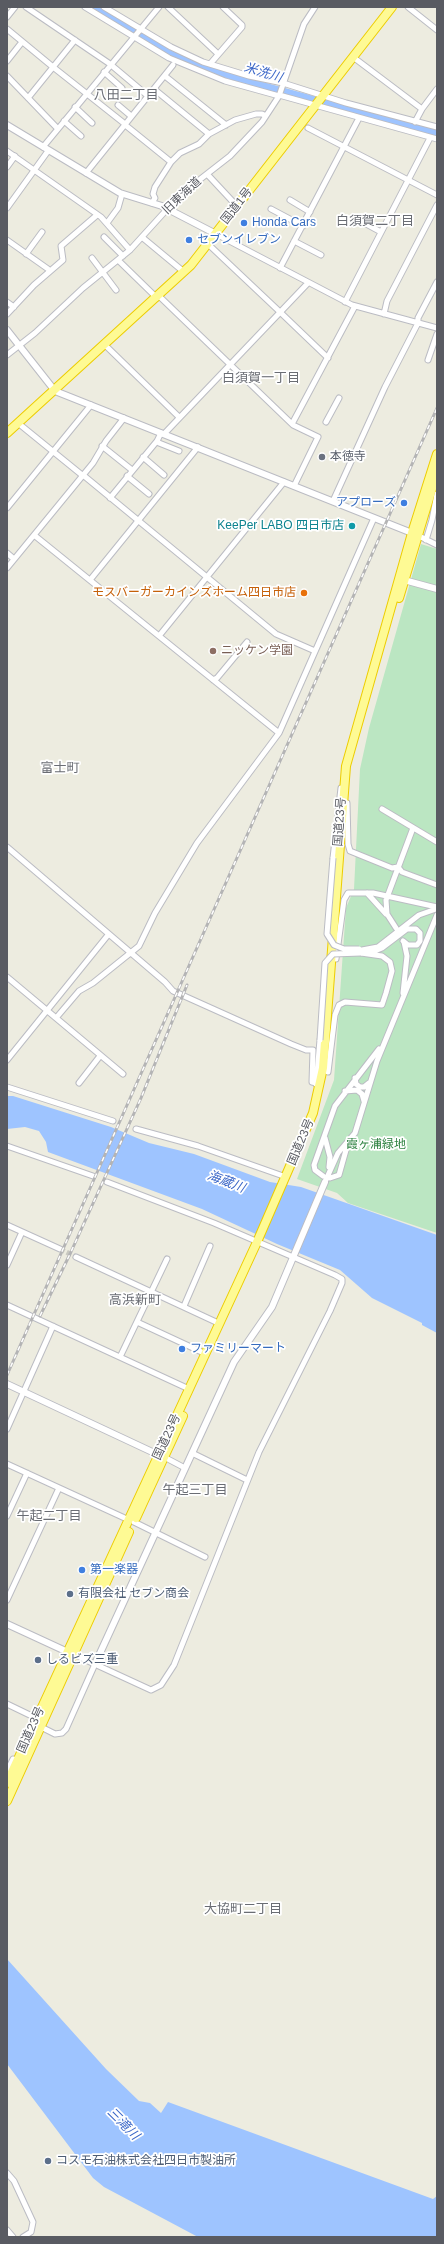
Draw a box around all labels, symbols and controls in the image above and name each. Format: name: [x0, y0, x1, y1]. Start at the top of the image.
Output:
water label: 米洗川: [242, 60, 284, 86]
district label: 八田二丁目: [94, 87, 158, 103]
street label: 旧東海道: [160, 174, 204, 218]
street label: 国道1号: [218, 185, 256, 227]
district label: 白須賀二丁目: [336, 213, 414, 229]
place label: Honda Cars: [252, 216, 316, 230]
marker: Honda Cars: [239, 218, 249, 228]
place label: セブンイレブン: [197, 233, 281, 247]
marker: セブンイレブン: [184, 235, 194, 245]
district label: 白須賀一丁目: [222, 370, 300, 386]
place label: 本徳寺: [330, 450, 366, 464]
marker: 本徳寺: [317, 452, 327, 462]
place label: アプローズ: [336, 496, 396, 510]
marker: アプローズ: [399, 498, 409, 508]
place label: KeePer LABO 四日市店: [217, 519, 344, 533]
marker: KeePer LABO 四日市店: [347, 521, 357, 531]
place label: モスバーガーカインズホーム四日市店: [92, 586, 296, 600]
marker: モスバーガーカインズホーム四日市店: [299, 588, 309, 598]
place label: ニッケン学園: [221, 644, 293, 658]
marker: ニッケン学園: [208, 646, 218, 656]
district label: 富士町: [41, 760, 79, 776]
street label: 国道23号: [331, 797, 349, 847]
street label: 国道23号: [285, 1116, 317, 1168]
park label: 霞ヶ浦緑地: [346, 1138, 406, 1152]
water label: 海蔵川: [205, 1168, 247, 1196]
district label: 高浜新町: [109, 1292, 161, 1308]
place label: ファミリーマート: [190, 1342, 286, 1356]
marker: ファミリーマート: [177, 1344, 187, 1354]
street label: 国道23号: [150, 1412, 184, 1462]
district label: 午起三丁目: [163, 1482, 227, 1498]
district label: 午起二丁目: [17, 1508, 81, 1524]
place label: 第一楽器: [90, 1563, 138, 1577]
marker: 第一楽器: [77, 1565, 87, 1575]
place label: 有限会社 セブン商会: [78, 1587, 189, 1601]
marker: 有限会社 セブン商会: [65, 1589, 75, 1599]
place label: しるビズ三重: [46, 1653, 118, 1667]
marker: しるビズ三重: [33, 1655, 43, 1665]
street label: 国道23号: [14, 1705, 48, 1755]
district label: 大協町二丁目: [204, 1901, 282, 1917]
water label: 三滝川: [104, 2105, 142, 2143]
place label: コスモ石油株式会社四日市製油所: [56, 2154, 236, 2168]
marker: コスモ石油株式会社四日市製油所: [43, 2156, 53, 2166]

